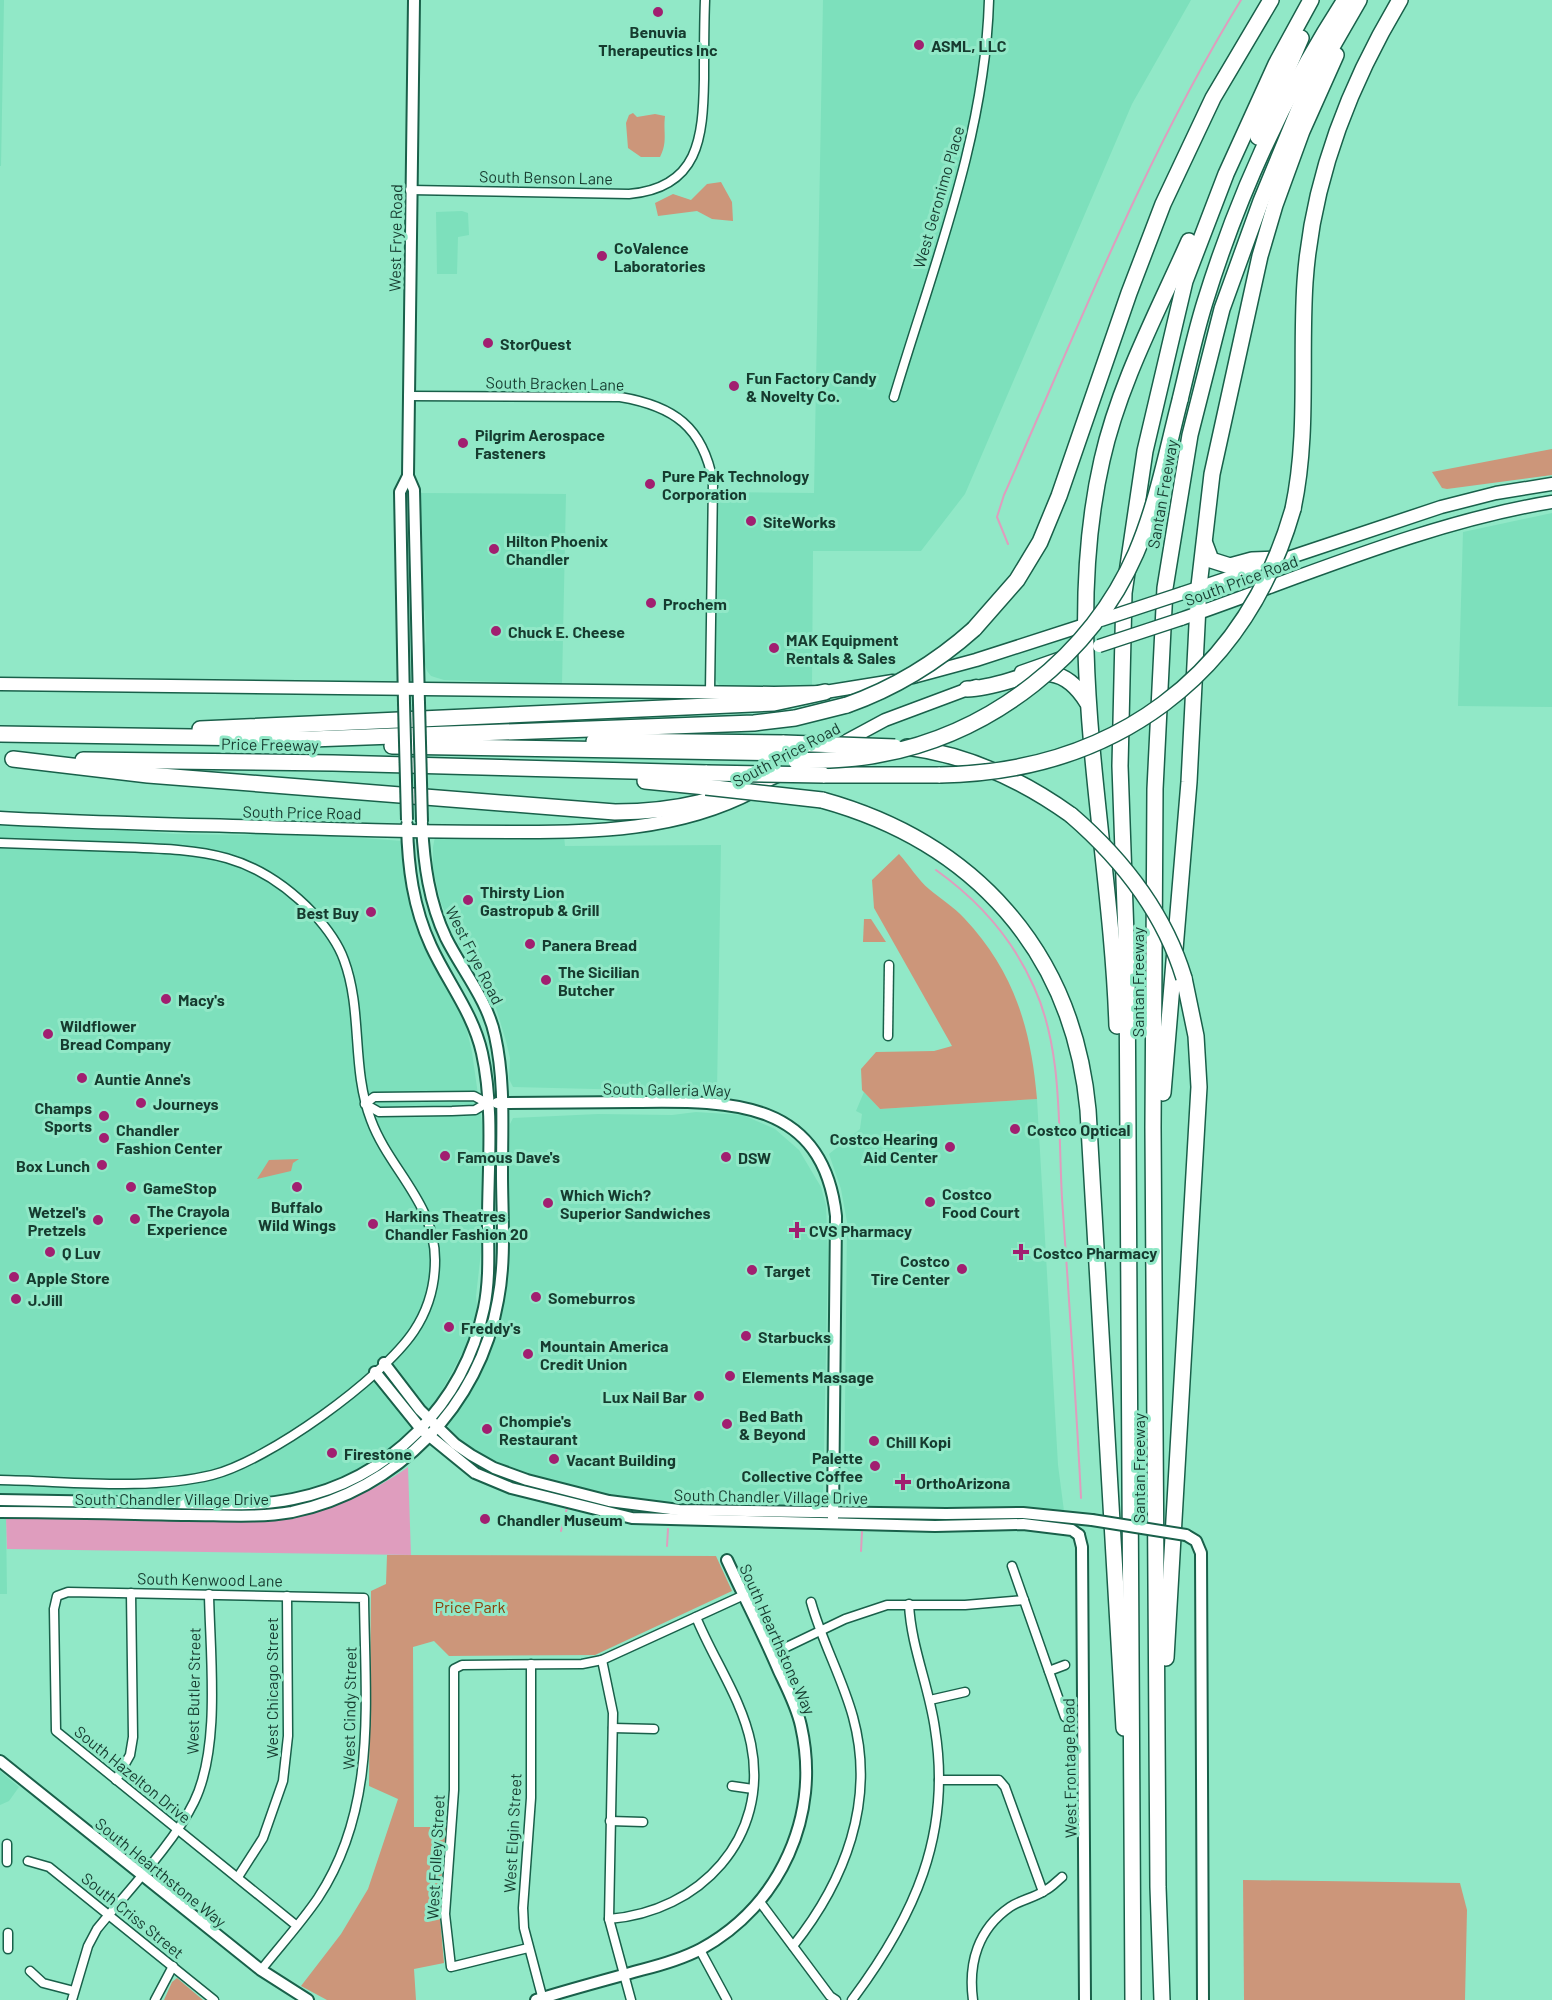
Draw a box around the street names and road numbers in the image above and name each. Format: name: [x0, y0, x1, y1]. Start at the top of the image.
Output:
street label: West Geronimo Place: [909, 124, 967, 270]
street label: South Benson Lane: [479, 166, 613, 188]
street label: West Frye Road: [385, 184, 405, 292]
street label: South Bracken Lane: [485, 372, 625, 394]
street label: Santan Freeway: [1143, 437, 1181, 550]
street label: South Price Road: [1182, 551, 1300, 609]
street label: South Price Road: [729, 718, 843, 790]
street label: Price Freeway: [221, 734, 320, 754]
street label: South Price Road: [242, 801, 362, 823]
street label: West Frye Road: [442, 903, 508, 1007]
street label: Santan Freeway: [1128, 926, 1147, 1037]
street label: South Galleria Way: [603, 1078, 732, 1100]
street label: Santan Freeway: [1129, 1412, 1148, 1523]
street label: South Chandler Village Drive: [674, 1485, 868, 1507]
street label: South Chandler Village Drive: [75, 1489, 269, 1508]
street label: South Hearthstone Way: [736, 1561, 820, 1718]
street label: South Kenwood Lane: [137, 1568, 283, 1590]
street label: West Chicago Street: [262, 1617, 281, 1759]
street label: West Butler Street: [182, 1627, 204, 1755]
street label: West Cindy Street: [338, 1646, 360, 1770]
street label: West Frontage Road: [1058, 1698, 1080, 1838]
street label: South Hazelton Drive: [71, 1721, 195, 1827]
street label: West Elgin Street: [499, 1773, 525, 1893]
street label: West Folley Street: [422, 1794, 448, 1920]
street label: South Hearthstone Way: [92, 1813, 231, 1931]
street label: South Criss Street: [78, 1868, 188, 1962]

